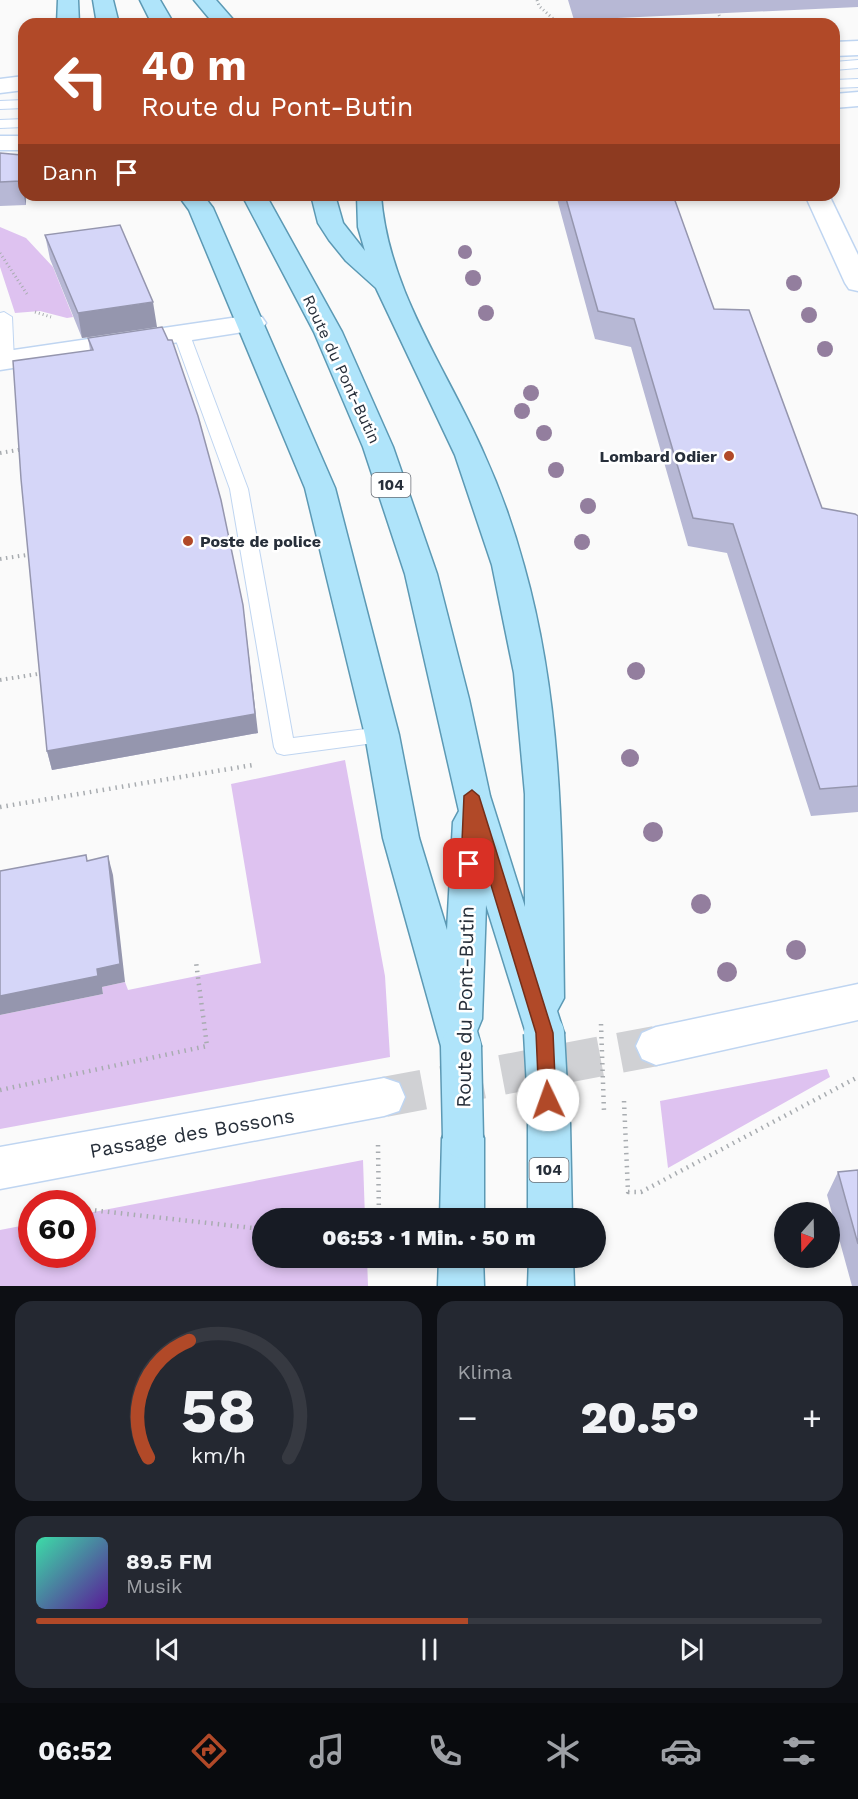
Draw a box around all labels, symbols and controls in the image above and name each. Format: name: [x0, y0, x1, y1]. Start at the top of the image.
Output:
text: 40 m: [141, 41, 247, 90]
icon: left: [42, 42, 120, 120]
text: Route du Pont-Butin: [141, 91, 413, 123]
icon: arrive: [110, 156, 143, 189]
text: Dann: [42, 160, 98, 185]
street label: Route du Pont-Butin: [299, 292, 384, 446]
place label: Lombard Odier: [600, 447, 717, 466]
marker: Lombard Odier: [722, 449, 736, 463]
road number: 104: [372, 473, 410, 497]
place label: Poste de police: [200, 532, 321, 551]
marker: Poste de police: [181, 534, 195, 548]
pin: [443, 838, 494, 889]
icon: arrive: [452, 847, 485, 880]
street label: Route du Pont-Butin: [451, 906, 479, 1108]
position arrow: [516, 1068, 580, 1132]
street label: Passage des Bossons: [88, 1103, 296, 1163]
road number: 104: [530, 1158, 568, 1182]
speed limit sign: 60: [18, 1190, 96, 1268]
north arrow: [774, 1202, 840, 1268]
map controls: [774, 1202, 840, 1268]
text: 06:53 · 1 Min. · 50 m: [322, 1225, 536, 1250]
text: Klima: [458, 1360, 512, 1384]
text: 58: [180, 1374, 256, 1447]
text: 20.5°: [580, 1391, 699, 1444]
text: −: [458, 1398, 477, 1437]
text: +: [802, 1398, 822, 1437]
text: km/h: [191, 1443, 246, 1468]
text: 89.5 FM: [126, 1549, 212, 1574]
text: Musik: [126, 1574, 182, 1598]
icon: previous: [151, 1633, 184, 1666]
icon: pause: [413, 1633, 446, 1666]
icon: next: [675, 1633, 708, 1666]
icon: directions: [188, 1730, 230, 1772]
icon: music: [306, 1730, 348, 1772]
icon: phone: [424, 1730, 466, 1772]
icon: climate: [542, 1730, 584, 1772]
icon: car: [660, 1730, 702, 1772]
icon: filters: [778, 1730, 820, 1772]
text: 06:52: [38, 1735, 112, 1767]

